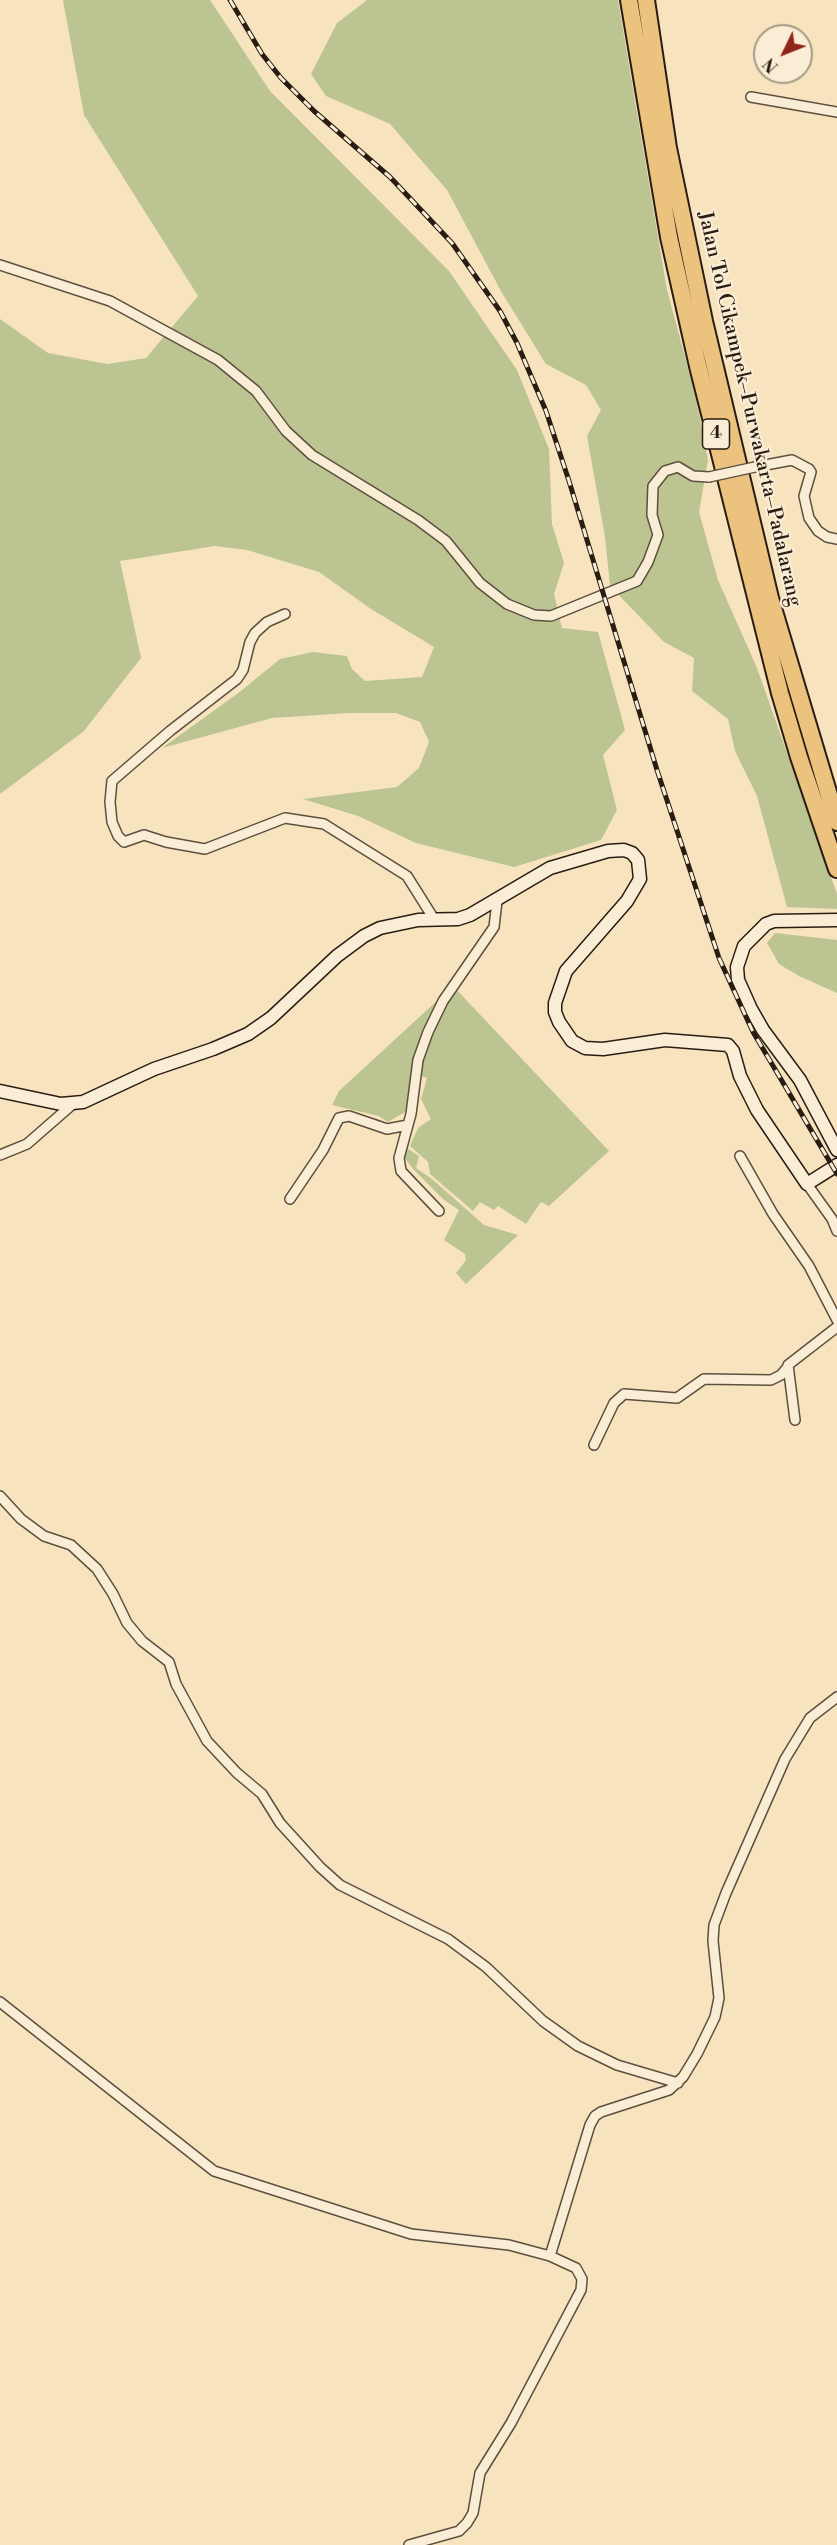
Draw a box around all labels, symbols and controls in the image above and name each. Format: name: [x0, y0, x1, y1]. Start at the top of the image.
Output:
north arrow: [753, 24, 813, 84]
text: N: [760, 53, 783, 76]
street label: Jalan Tol Cikampek–Purwakarta–Padalarang: [692, 209, 806, 609]
road number: 4: [702, 419, 730, 449]

